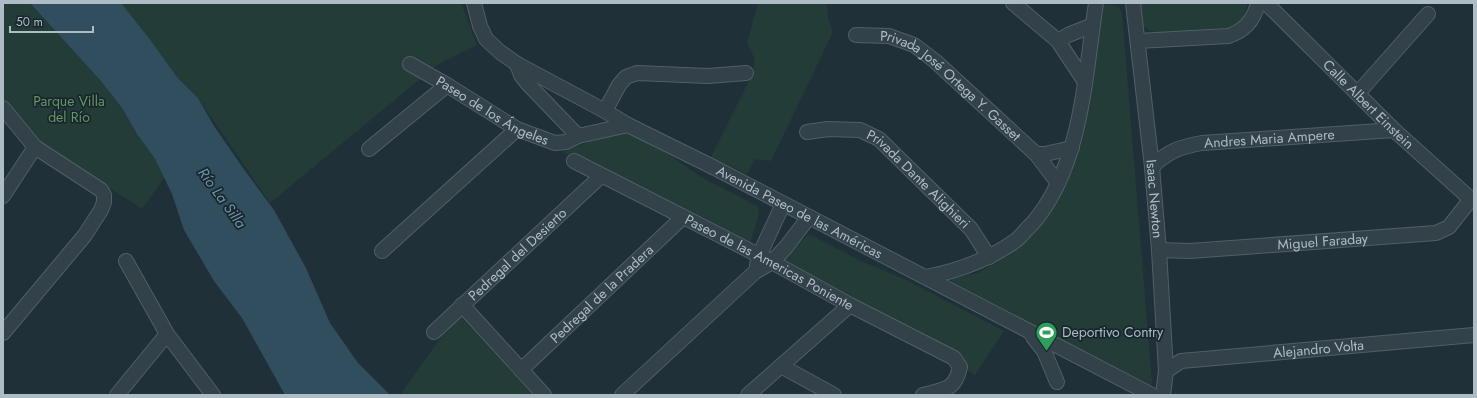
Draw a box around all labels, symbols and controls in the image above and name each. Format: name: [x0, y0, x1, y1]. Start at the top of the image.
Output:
scale bar: [10, 8, 93, 34]
text: 50 m: [16, 13, 43, 31]
street label: Privada José Ortega Y. Gasset: [880, 26, 1026, 146]
street label: Calle Albert Einstein: [1318, 55, 1418, 153]
street label: Paseo de los Ángeles: [433, 71, 552, 150]
park label: Parque Villa del Río: [33, 91, 105, 127]
street label: Andres Maria Ampere: [1203, 124, 1335, 153]
street label: Privada Dante Alighieri: [863, 125, 975, 233]
street label: Isaac Newton: [1141, 158, 1168, 239]
street label: Avenida Paseo de las Américas: [713, 161, 886, 263]
water label: Río La Silla: [192, 163, 252, 234]
street label: Pedregal del Desierto: [464, 203, 571, 305]
street label: Paseo de las Americas Poniente: [682, 209, 857, 315]
street label: Miguel Faraday: [1277, 228, 1369, 255]
street label: Pedregal de la Pradera: [545, 240, 658, 348]
sports icon: Deportivo Contry: [1034, 319, 1060, 352]
place label: Deportivo Contry: [1062, 322, 1164, 342]
street label: Alejandro Volta: [1272, 335, 1365, 363]

